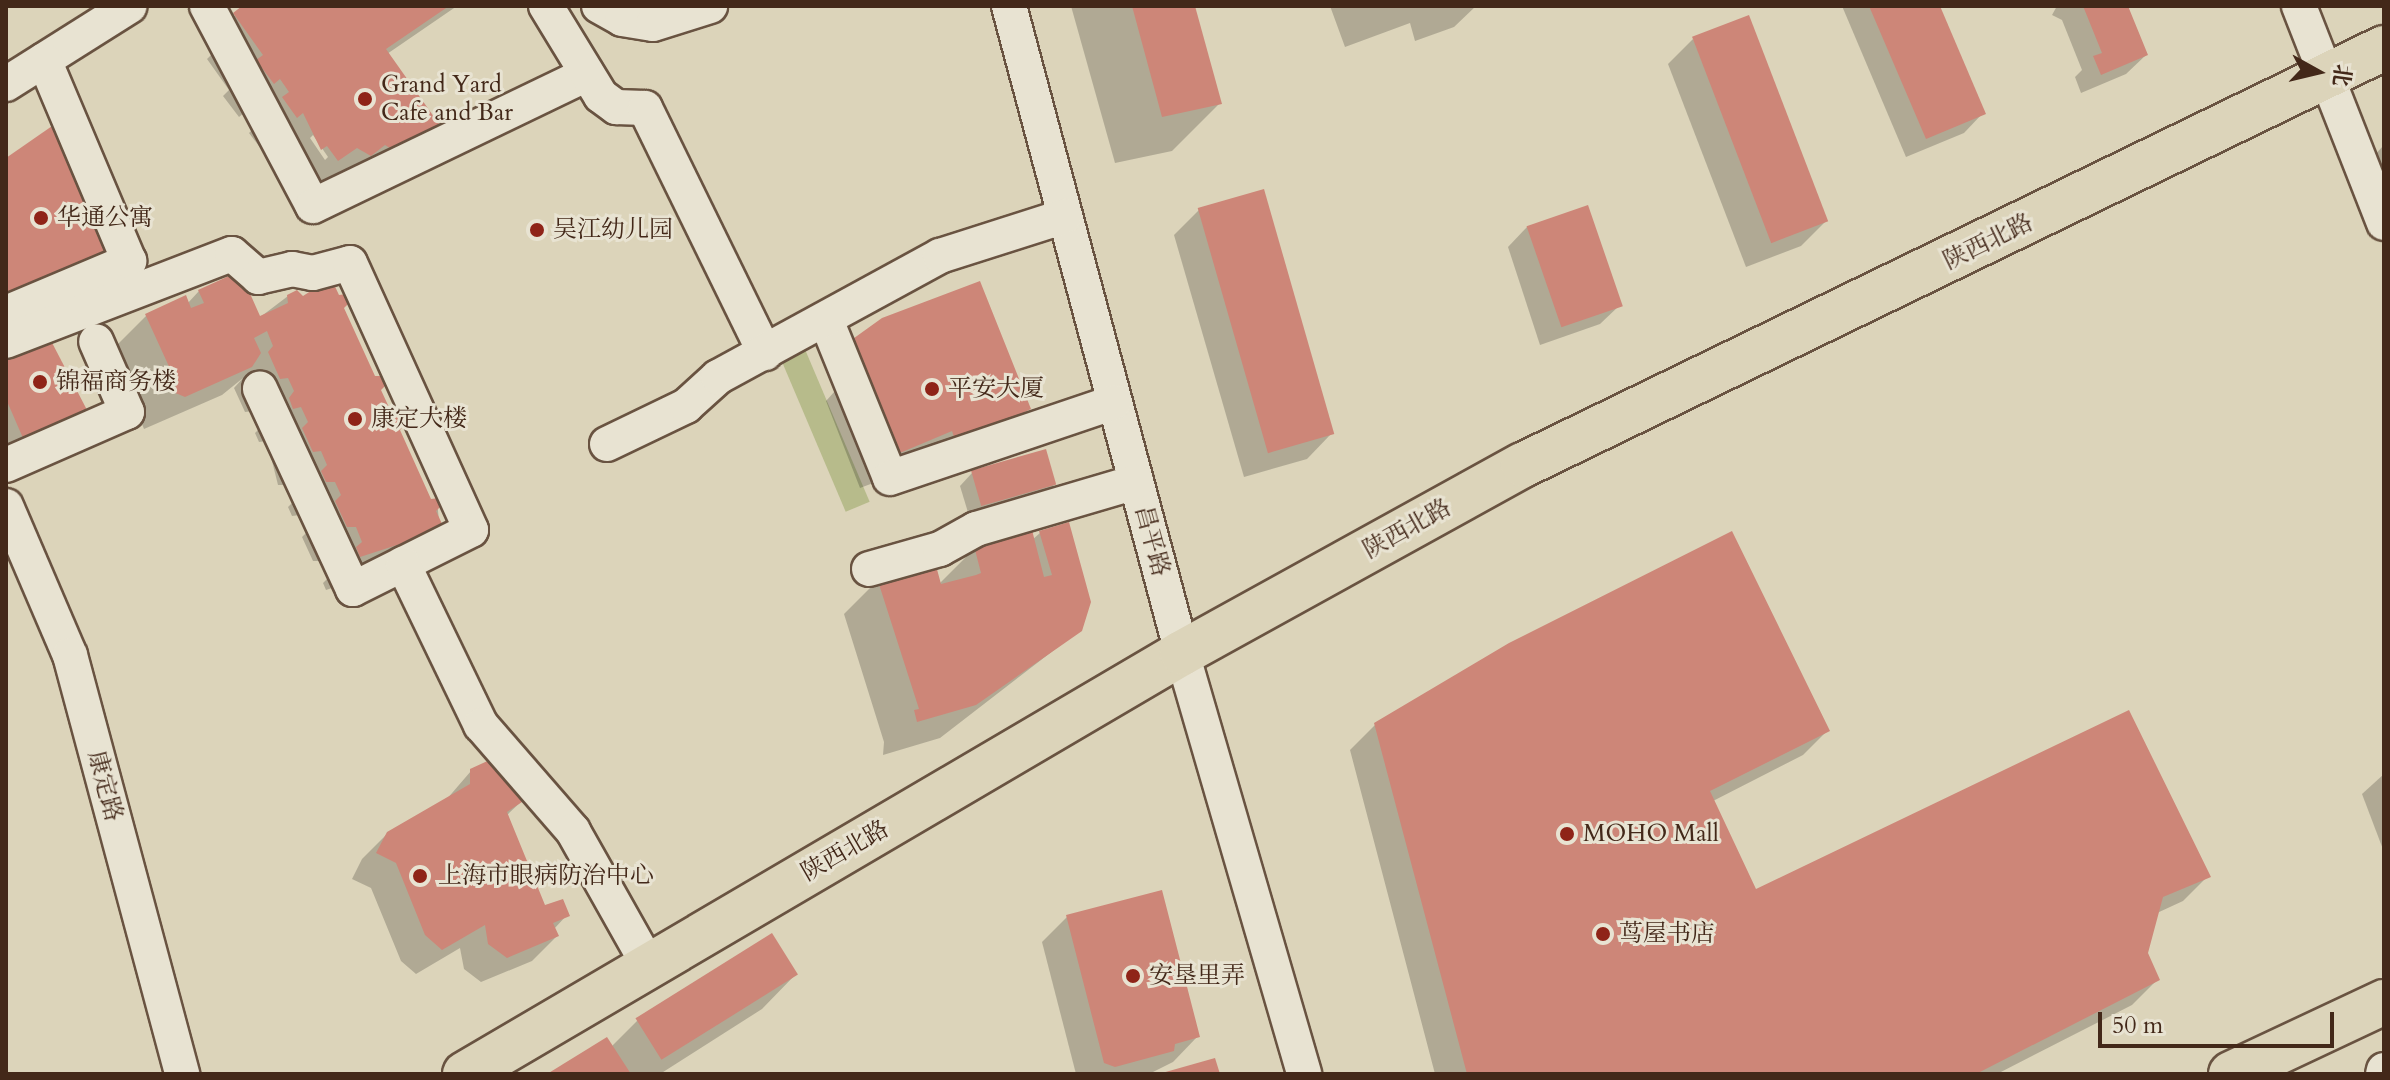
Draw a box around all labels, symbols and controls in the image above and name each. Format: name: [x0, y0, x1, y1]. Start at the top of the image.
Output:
north arrow: [2278, 32, 2358, 112]
text: 北: [2325, 62, 2358, 88]
place label: Grand Yard Cafe and Bar: [381, 71, 513, 127]
marker: Grand Yard Cafe and Bar: [356, 90, 374, 108]
place label: 华通公寓: [57, 204, 153, 232]
street label: 陕西北路: [1939, 208, 2037, 276]
marker: 华通公寓: [32, 209, 50, 227]
place label: 吴江幼儿园: [553, 216, 673, 244]
marker: 吴江幼儿园: [528, 221, 546, 239]
place label: 锦福商务楼: [56, 368, 176, 396]
marker: 锦福商务楼: [31, 373, 49, 391]
place label: 平安大厦: [948, 375, 1044, 403]
marker: 平安大厦: [923, 380, 941, 398]
place label: 康定大楼: [371, 405, 467, 433]
marker: 康定大楼: [346, 410, 364, 428]
street label: 陕西北路: [1358, 493, 1456, 565]
street label: 昌平路: [1129, 502, 1175, 580]
street label: 康定路: [82, 747, 128, 825]
street label: 陕西北路: [796, 815, 894, 887]
place label: MOHO Mall: [1583, 820, 1719, 848]
marker: MOHO Mall: [1558, 825, 1576, 843]
place label: 上海市眼病防治中心: [438, 862, 654, 890]
marker: 上海市眼病防治中心: [409, 865, 431, 887]
place label: 茑屋书店: [1619, 920, 1715, 948]
marker: 茑屋书店: [1594, 925, 1612, 943]
place label: 安垦里弄: [1149, 962, 1245, 990]
marker: 安垦里弄: [1124, 967, 1142, 985]
scale bar: [2102, 996, 2338, 1046]
text: 50 m: [2112, 1009, 2163, 1042]

